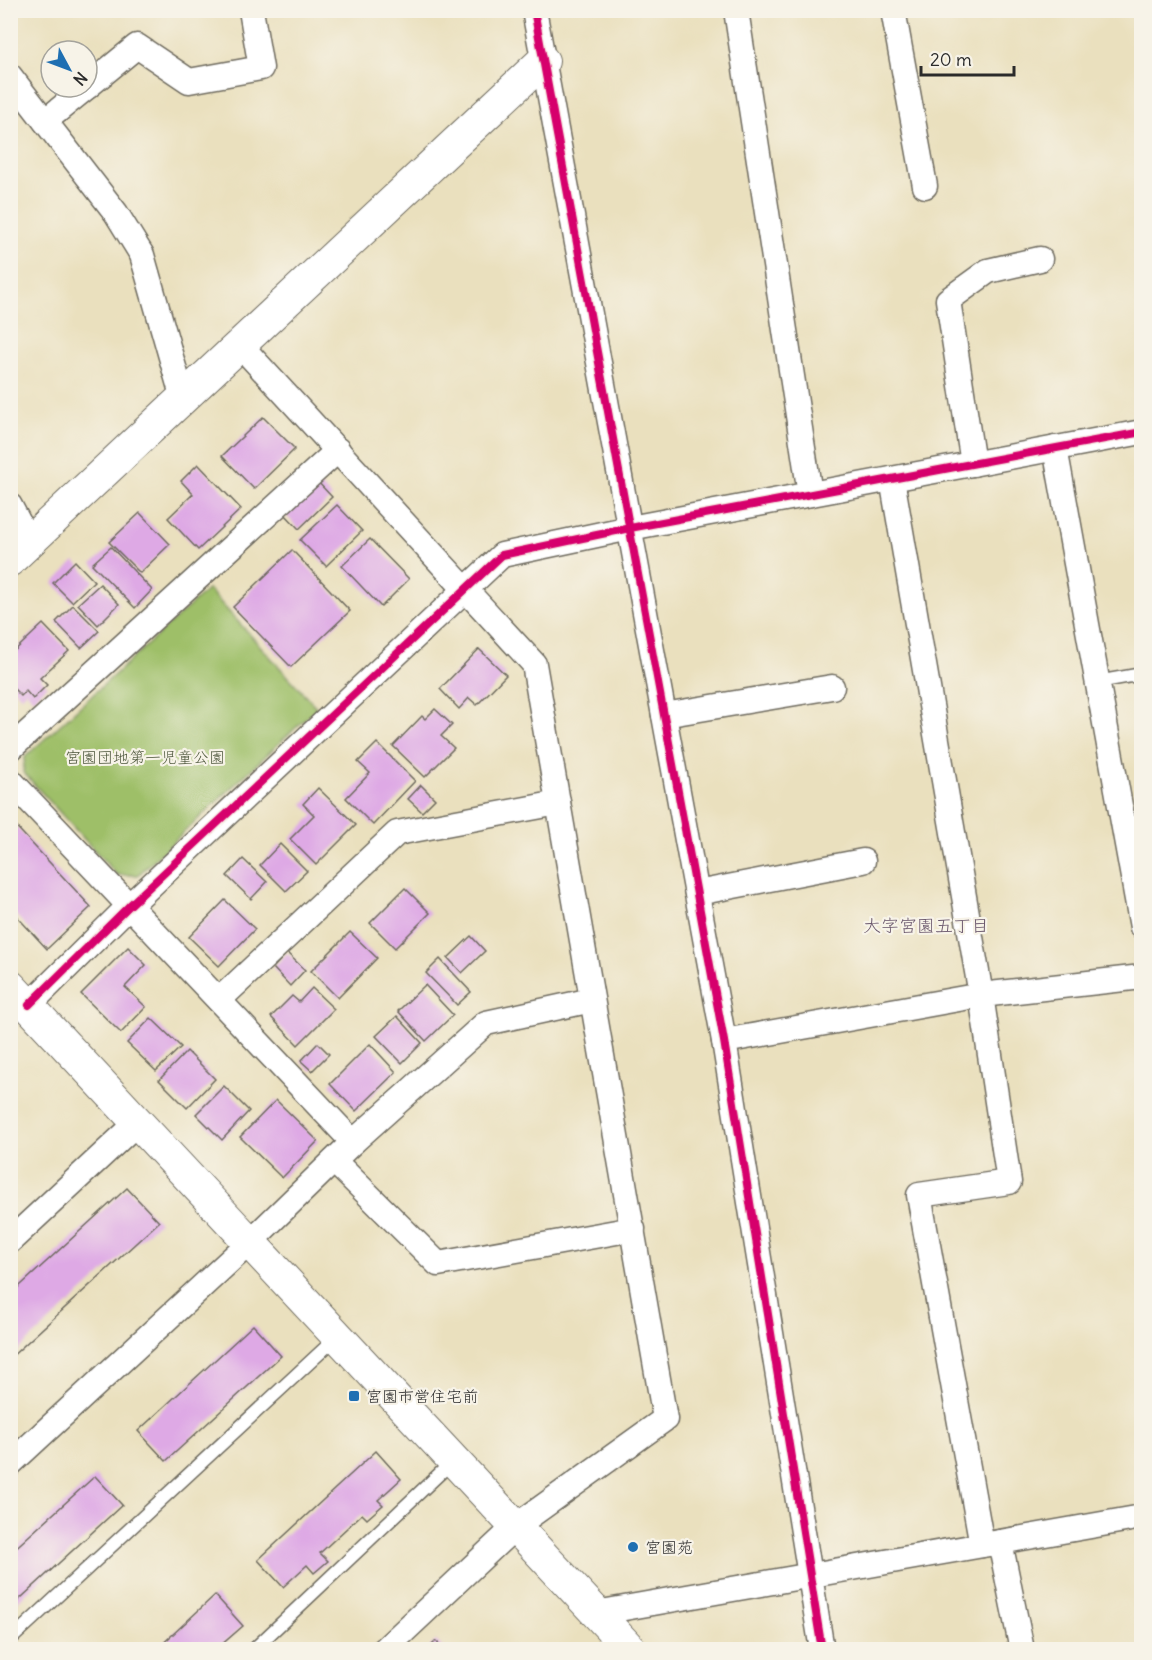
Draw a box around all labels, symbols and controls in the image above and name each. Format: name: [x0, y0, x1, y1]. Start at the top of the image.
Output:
north arrow: [39, 39, 99, 99]
scale bar: [921, 39, 1014, 77]
text: 20 m: [930, 48, 972, 71]
text: N: [69, 68, 91, 90]
park label: 宮園団地第一児童公園: [65, 747, 225, 767]
district label: 大字宮園五丁目: [863, 914, 989, 937]
place label: 宮園市営住宅前: [366, 1386, 478, 1406]
marker: 宮園市営住宅前: [347, 1389, 361, 1403]
place label: 宮園苑: [645, 1537, 693, 1557]
marker: 宮園苑: [626, 1540, 640, 1554]

